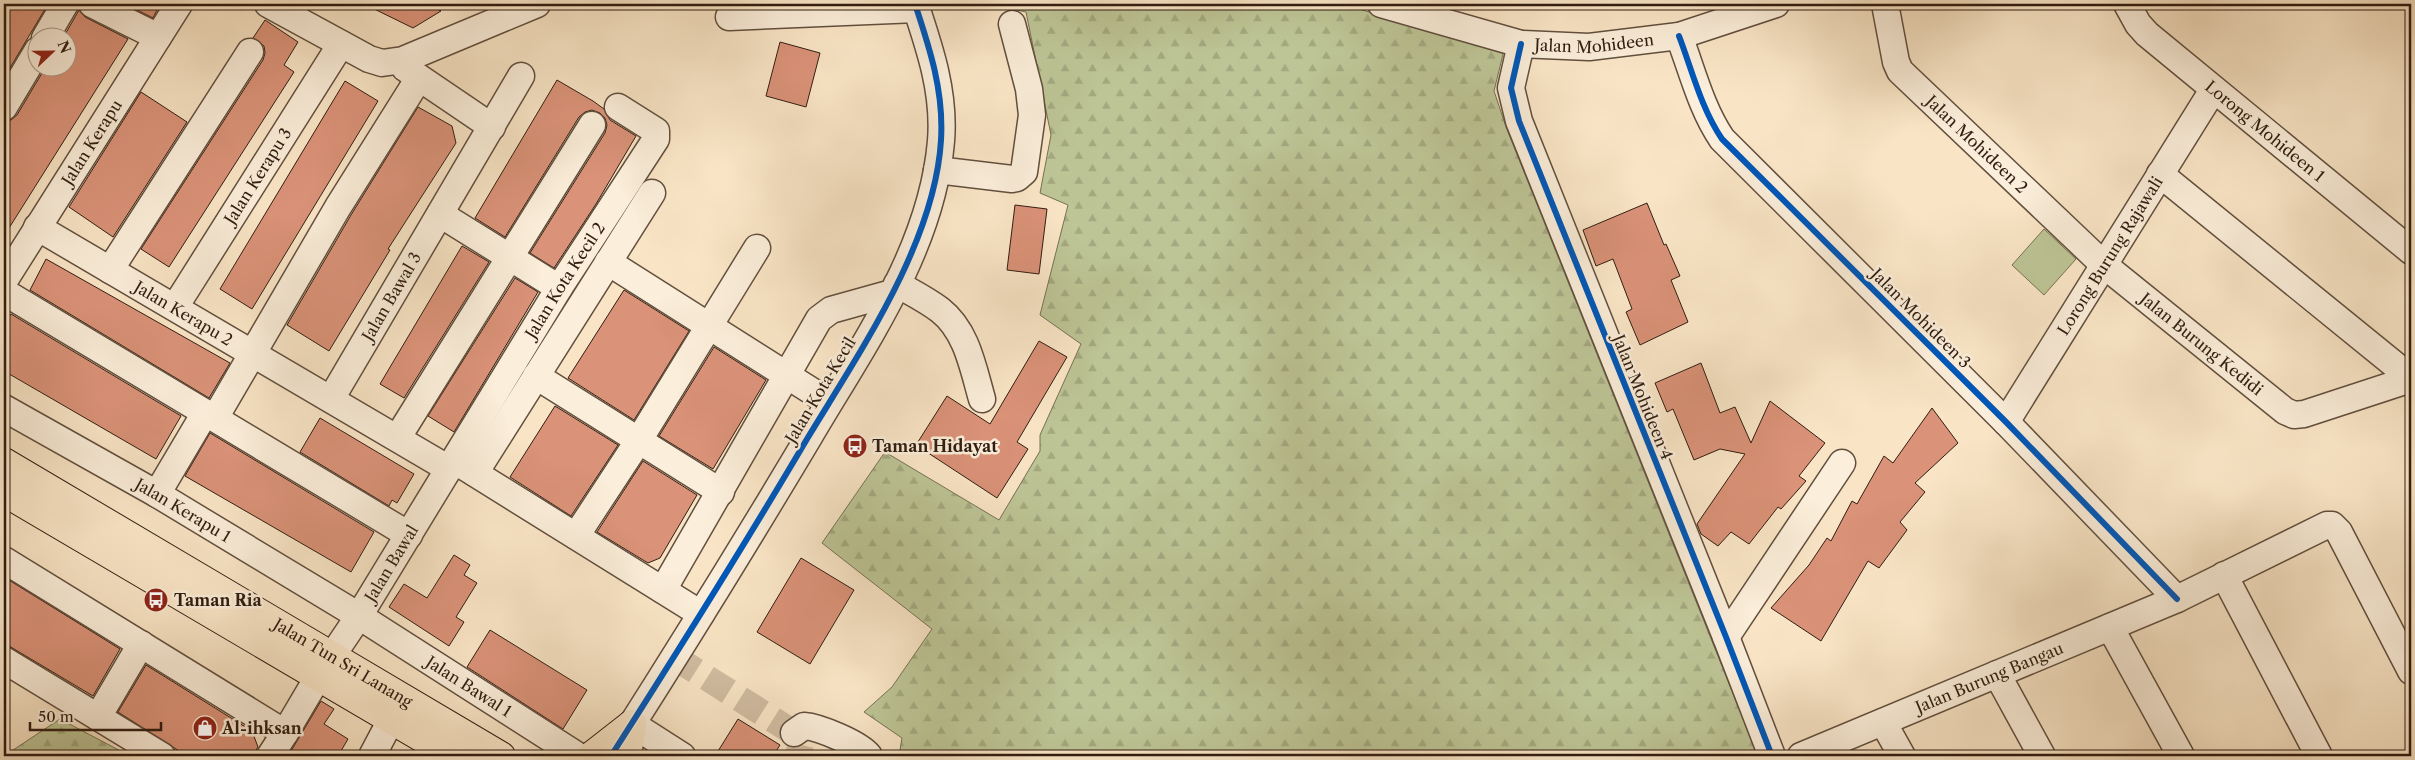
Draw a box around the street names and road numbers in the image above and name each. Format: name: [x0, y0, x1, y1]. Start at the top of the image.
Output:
street label: Jalan Mohideen: [1531, 29, 1655, 57]
street label: Lorong Mohideen 1: [2201, 76, 2329, 186]
street label: Jalan Mohideen 2: [1920, 89, 2032, 197]
street label: Jalan Kerapu: [56, 96, 126, 191]
street label: Jalan Kerapu 3: [218, 124, 296, 230]
street label: Lorong Burung Rajawali: [2053, 172, 2167, 339]
street label: Jalan Kota Kecil 2: [519, 218, 609, 345]
street label: Jalan Bawal 3: [356, 248, 425, 347]
street label: Jalan Mohideen 3: [1865, 262, 1975, 372]
street label: Jalan Kerapu 2: [128, 275, 236, 350]
street label: Jalan Burung Kedidi: [2134, 286, 2267, 399]
street label: Jalan Mohideen 4: [1608, 329, 1677, 462]
street label: Jalan Kota Kecil: [779, 333, 860, 449]
street label: Jalan Kerapu 1: [129, 472, 235, 546]
street label: Jalan Bawal: [358, 521, 422, 608]
street label: Jalan Tun Sri Lanang: [267, 612, 417, 712]
street label: Jalan Burung Bangau: [1910, 638, 2066, 718]
street label: Jalan Bawal 1: [420, 650, 516, 721]

